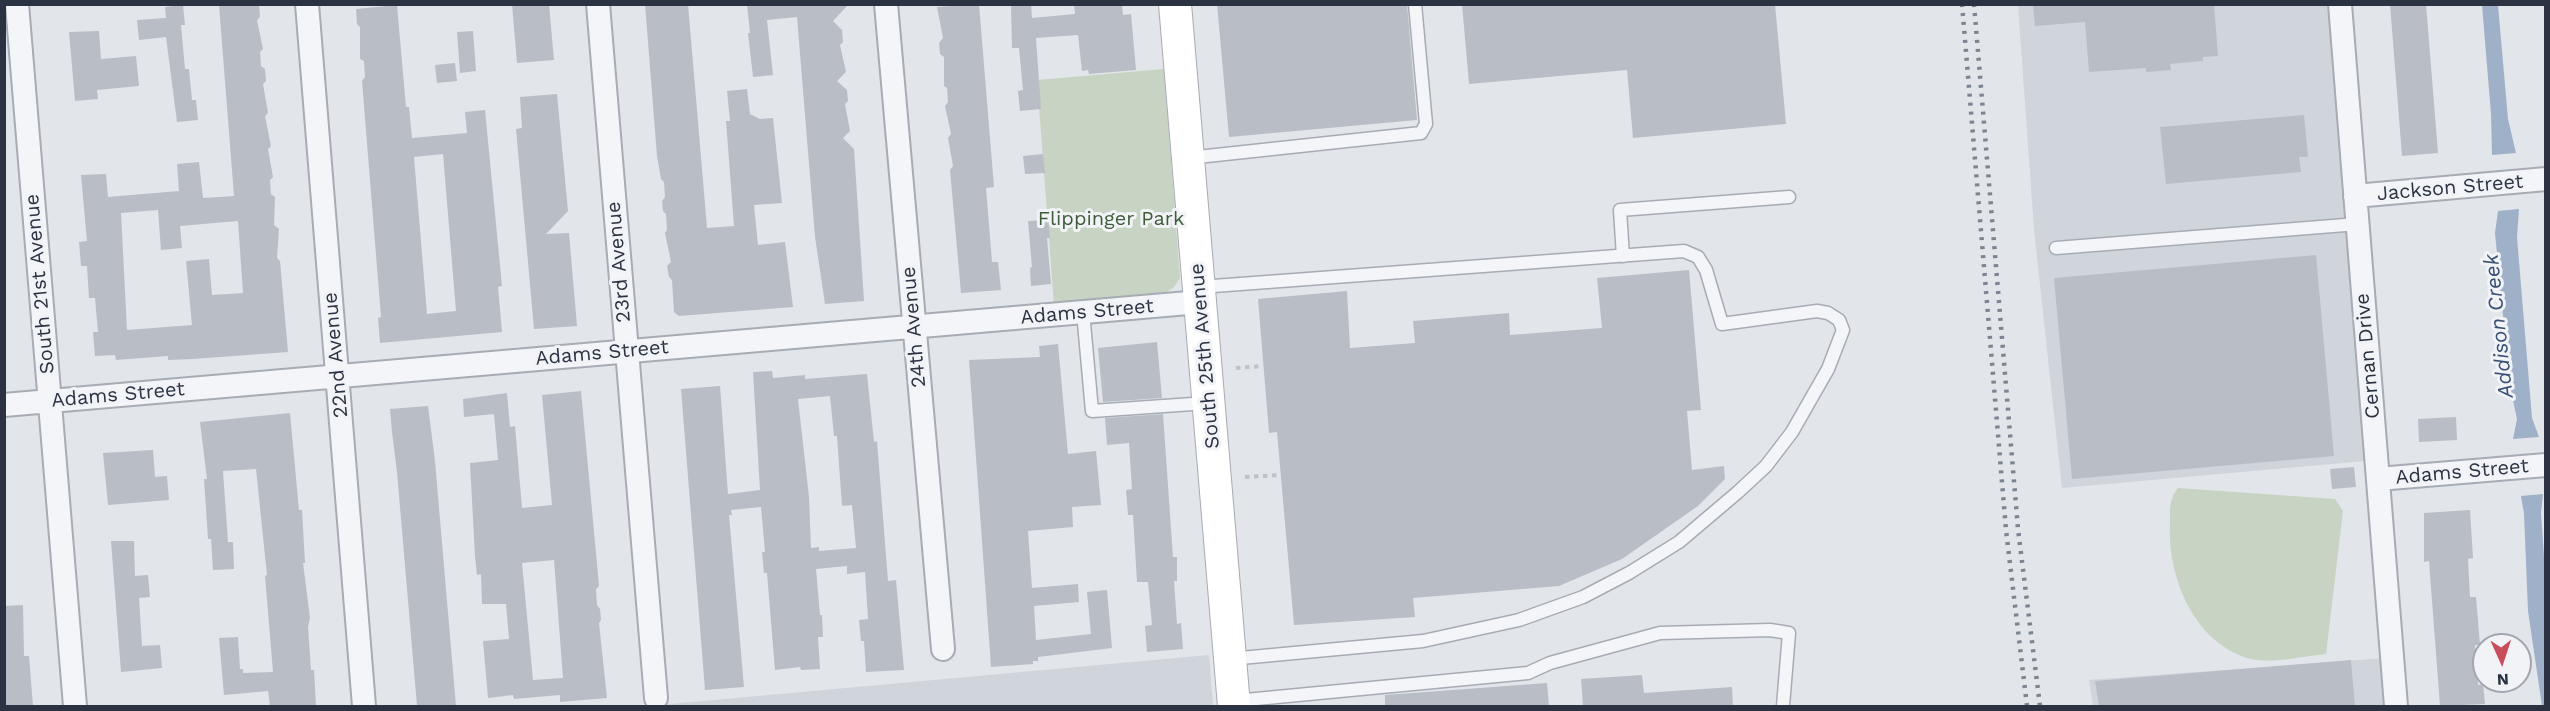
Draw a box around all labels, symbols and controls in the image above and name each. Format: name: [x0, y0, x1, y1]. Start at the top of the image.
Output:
street label: Jackson Street: [2376, 170, 2524, 206]
street label: South 21st Avenue: [20, 193, 60, 375]
street label: 23rd Avenue: [602, 201, 636, 323]
park label: Flippinger Park: [1038, 207, 1184, 231]
water label: Addison Creek: [2479, 253, 2519, 399]
street label: South 25th Avenue: [1185, 262, 1225, 450]
street label: 24th Avenue: [897, 265, 931, 389]
street label: 22nd Avenue: [319, 291, 353, 419]
street label: Cernan Drive: [2351, 292, 2385, 420]
street label: Adams Street: [1019, 294, 1155, 330]
street label: Adams Street: [534, 335, 670, 371]
street label: Adams Street: [50, 377, 186, 413]
street label: Adams Street: [2394, 454, 2530, 490]
north arrow: [2472, 633, 2532, 693]
text: N: [2496, 670, 2509, 689]

